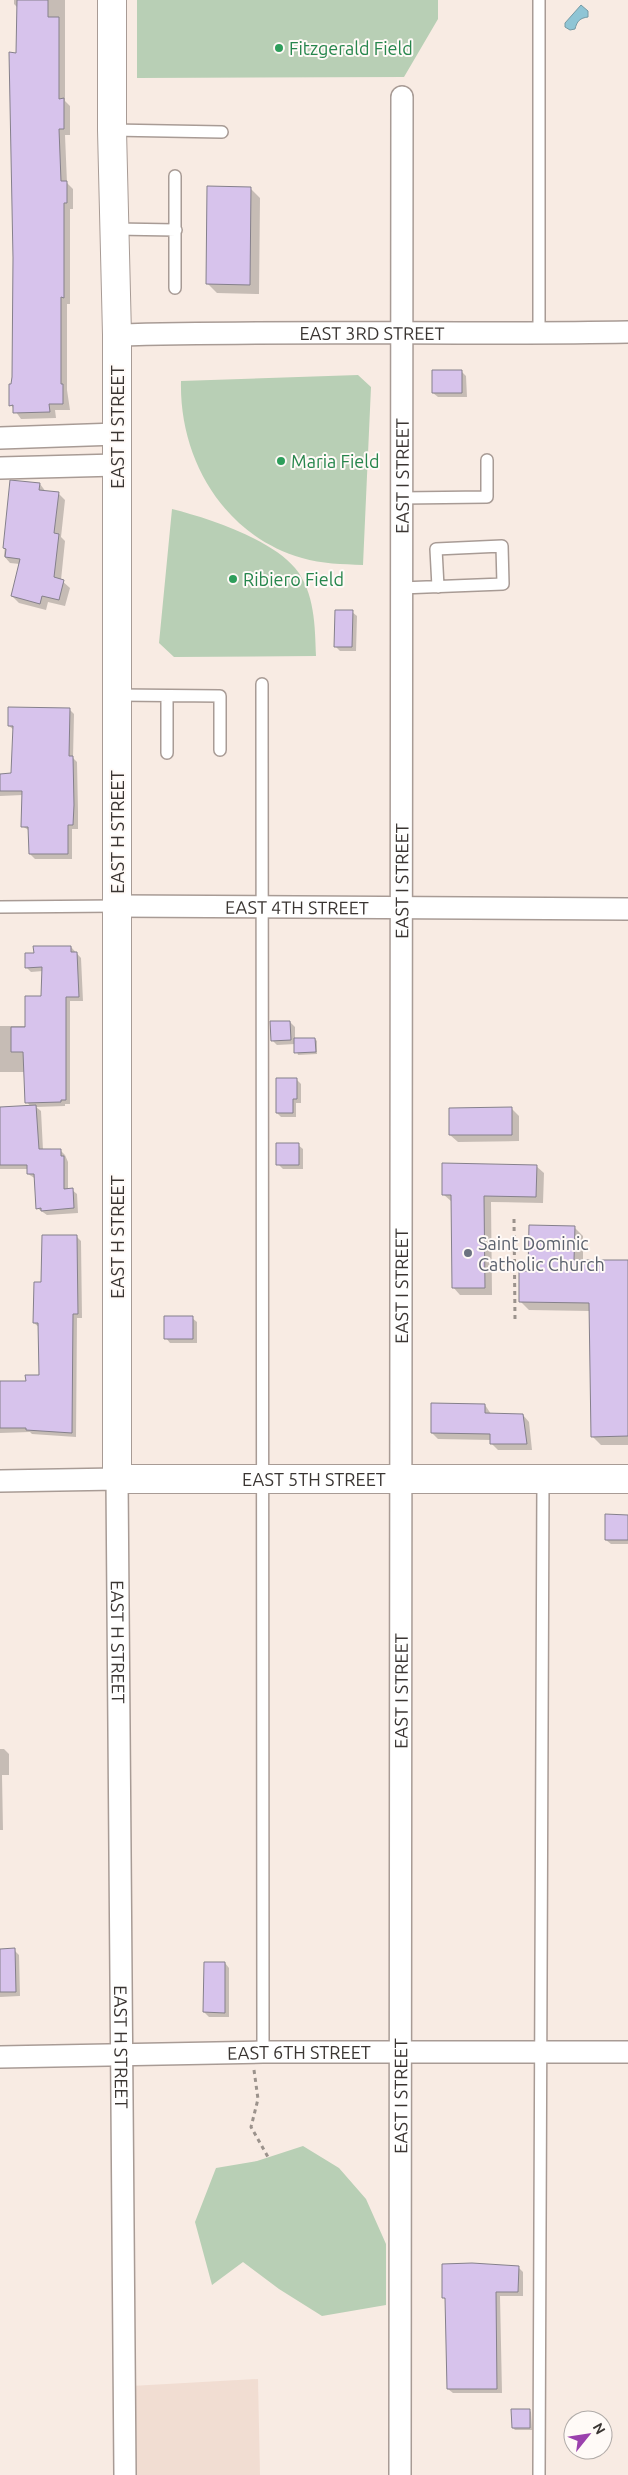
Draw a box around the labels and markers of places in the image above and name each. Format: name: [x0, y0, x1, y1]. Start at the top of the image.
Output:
place label: Fitzgerald Field: [289, 38, 413, 58]
marker: Fitzgerald Field: [273, 42, 285, 54]
place label: Maria Field: [291, 451, 380, 471]
marker: Maria Field: [275, 455, 287, 467]
place label: Ribiero Field: [243, 569, 344, 589]
marker: Ribiero Field: [227, 573, 239, 585]
place label: Saint Dominic Catholic Church: [478, 1233, 605, 1274]
marker: Saint Dominic Catholic Church: [462, 1247, 474, 1259]

